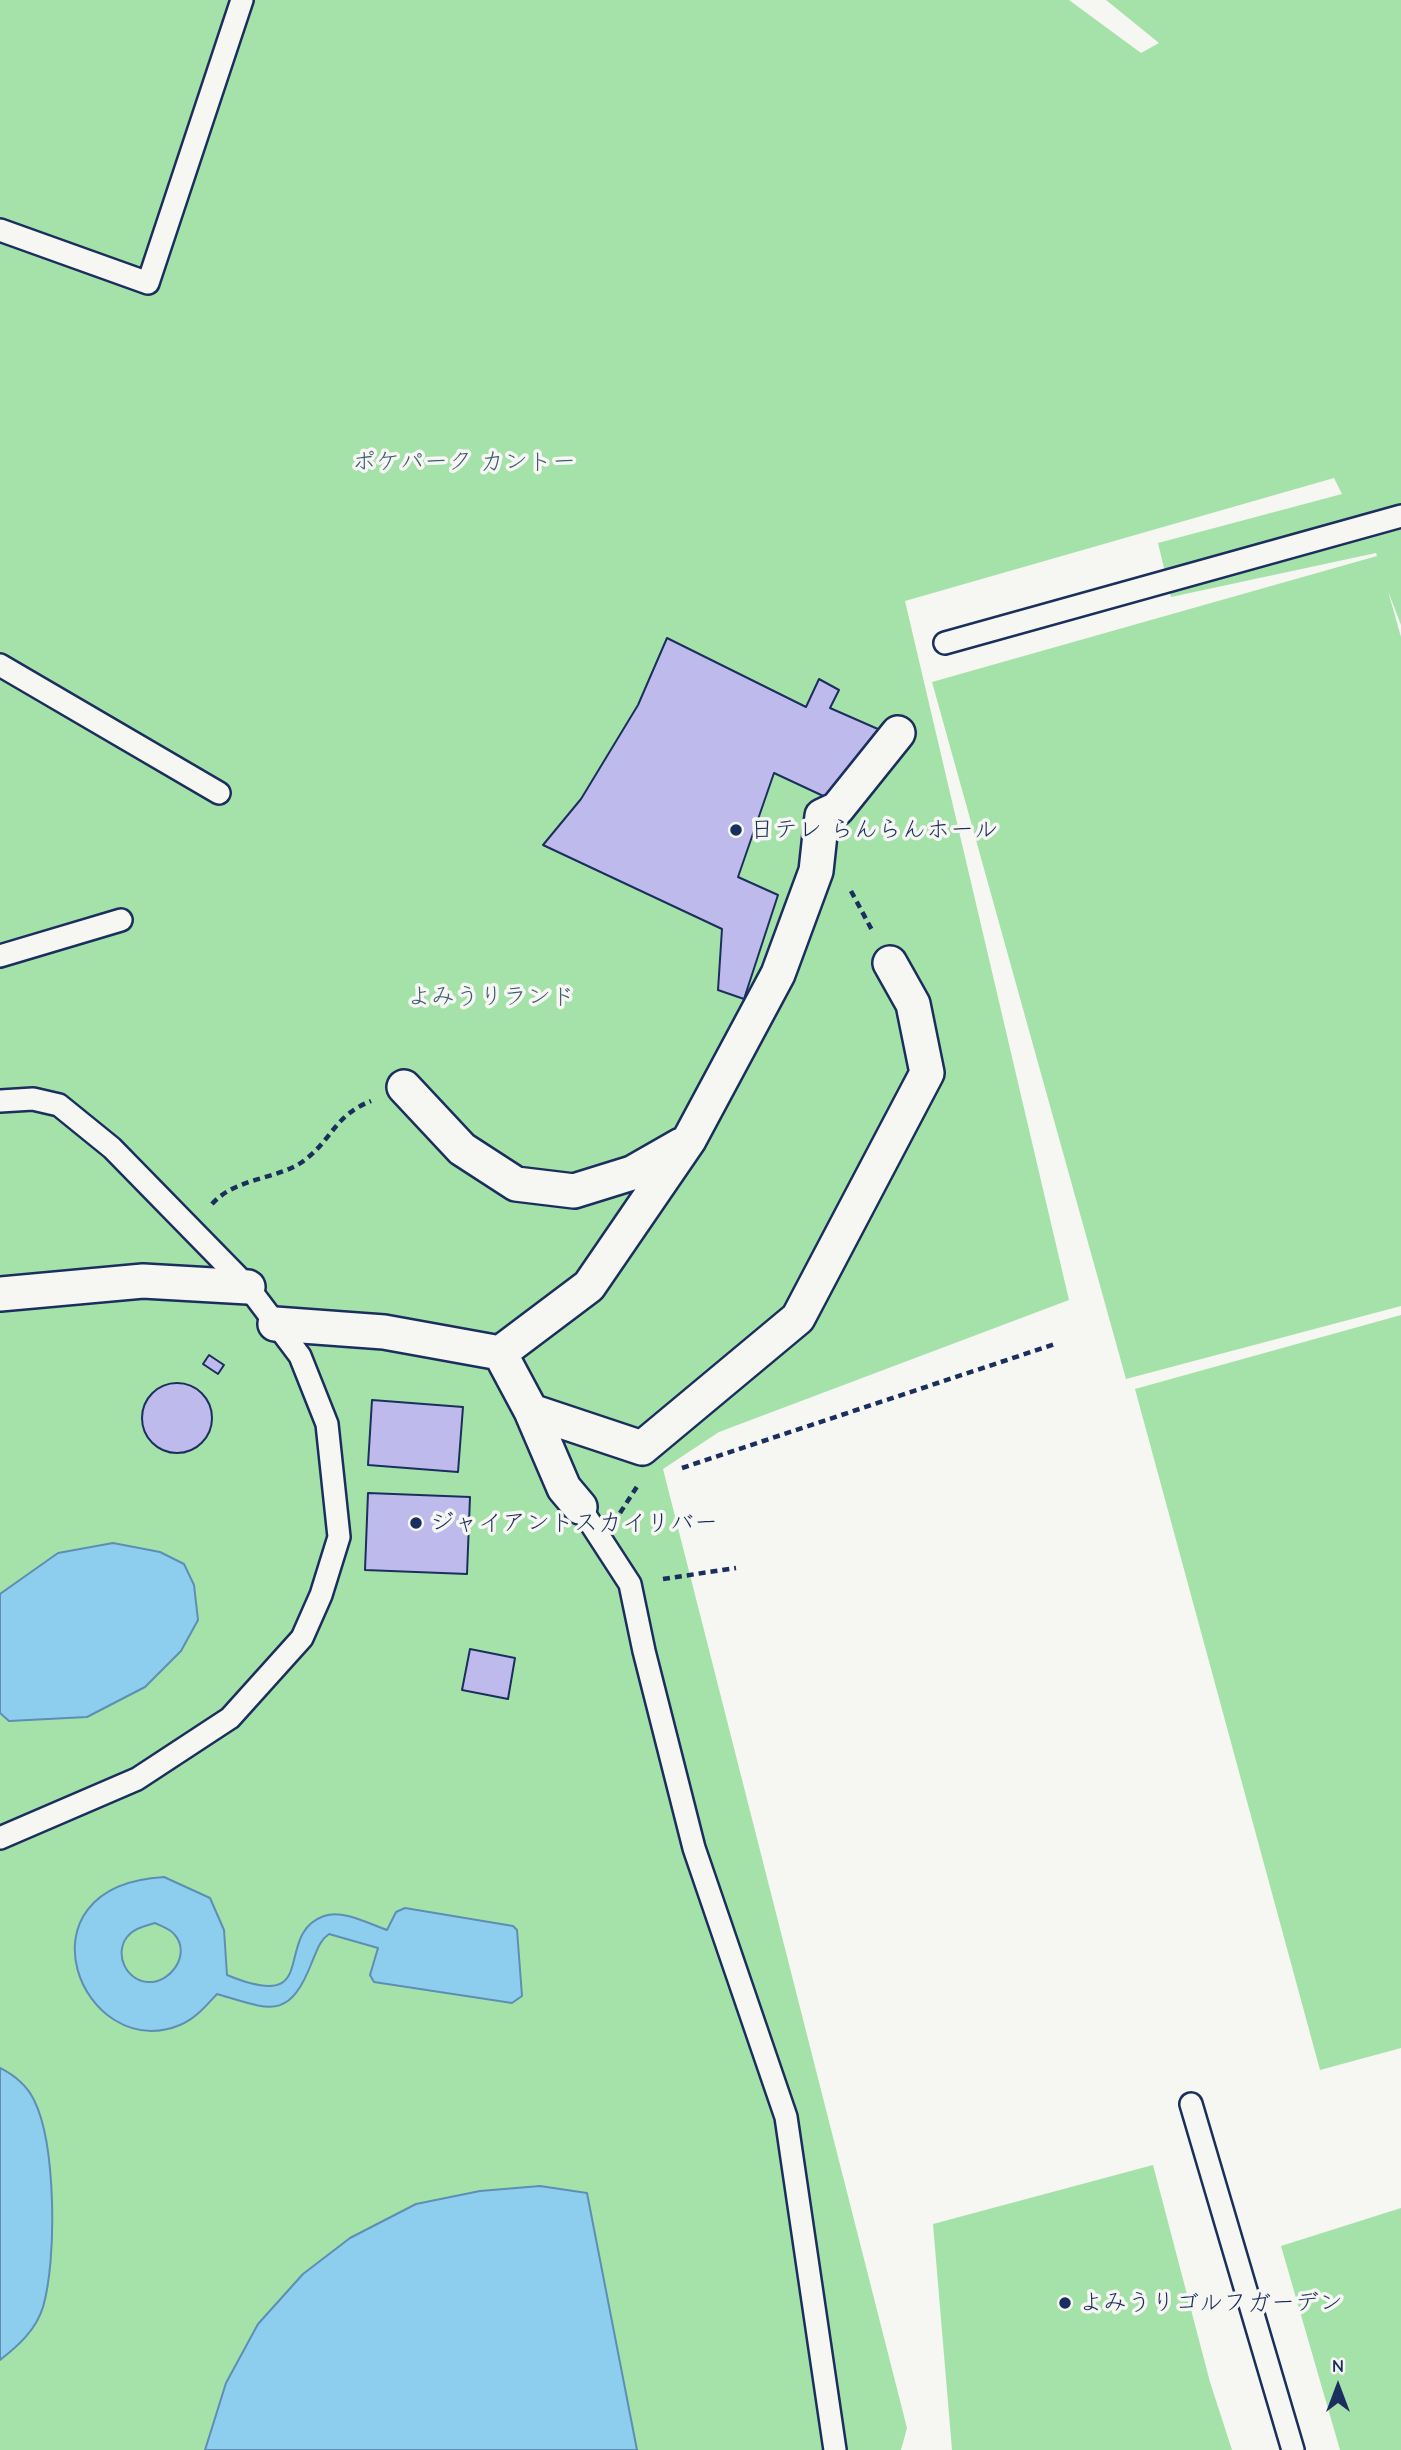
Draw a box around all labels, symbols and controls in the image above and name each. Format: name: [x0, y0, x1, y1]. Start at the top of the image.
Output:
park label: ポケパーク カントー: [352, 448, 576, 476]
place label: 日テレ らんらんホール: [750, 816, 998, 844]
marker: 日テレ らんらんホール: [728, 822, 744, 838]
park label: よみうりランド: [407, 983, 575, 1011]
place label: ジャイアントスカイリバー: [430, 1509, 718, 1537]
marker: ジャイアントスカイリバー: [408, 1515, 424, 1531]
place label: よみうりゴルフガーデン: [1079, 2289, 1343, 2317]
marker: よみうりゴルフガーデン: [1057, 2295, 1073, 2311]
north arrow: [1303, 2352, 1373, 2422]
text: N: [1332, 2355, 1344, 2377]

